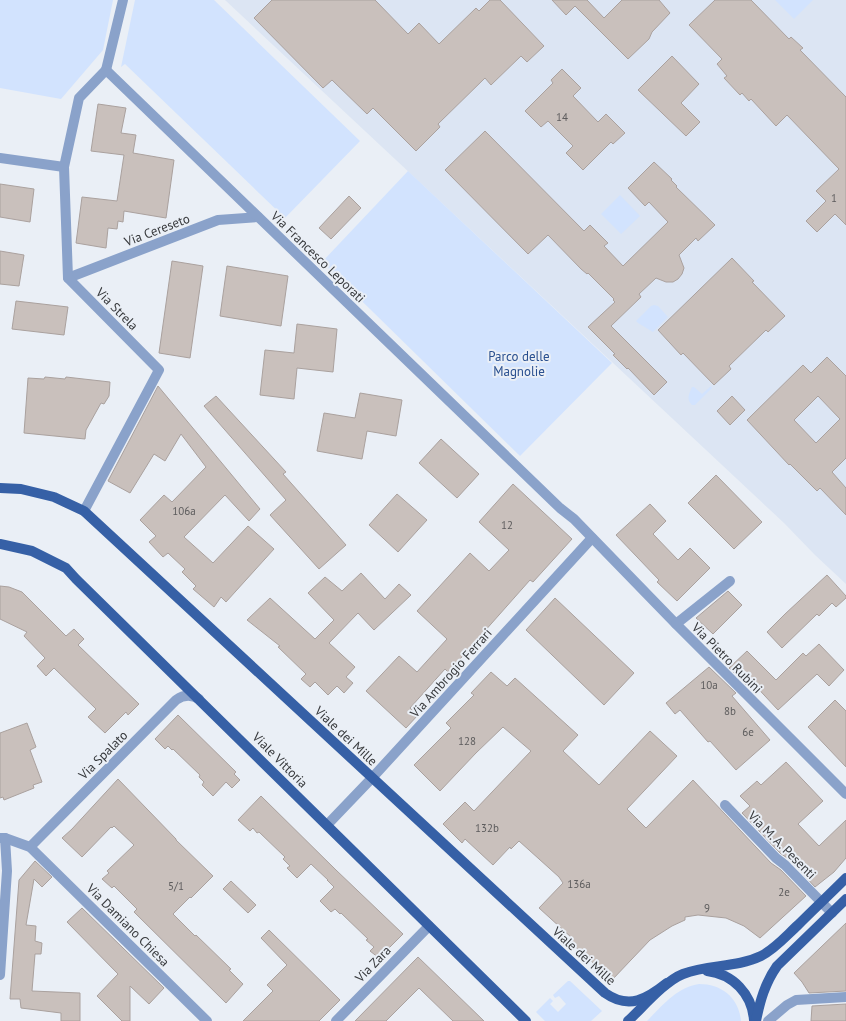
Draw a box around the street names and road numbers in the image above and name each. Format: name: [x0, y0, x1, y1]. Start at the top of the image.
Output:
street label: Via Francesco Leporati: [267, 207, 369, 306]
street label: Via Cereseto: [121, 210, 192, 251]
street label: Via Strela: [91, 283, 142, 334]
street label: Via Pietro Rubini: [687, 618, 766, 697]
street label: Via Ambrogio Ferrari: [406, 625, 496, 722]
street label: Viale dei Mille: [310, 702, 381, 769]
street label: Via Spalato: [74, 727, 131, 784]
street label: Viale Vittoria: [248, 728, 311, 791]
street label: Via M. A. Pesenti: [744, 807, 820, 883]
street label: Via Damiano Chiesa: [82, 879, 173, 970]
street label: Viale dei Mille: [548, 922, 619, 989]
street label: Via Zara: [351, 942, 395, 987]

